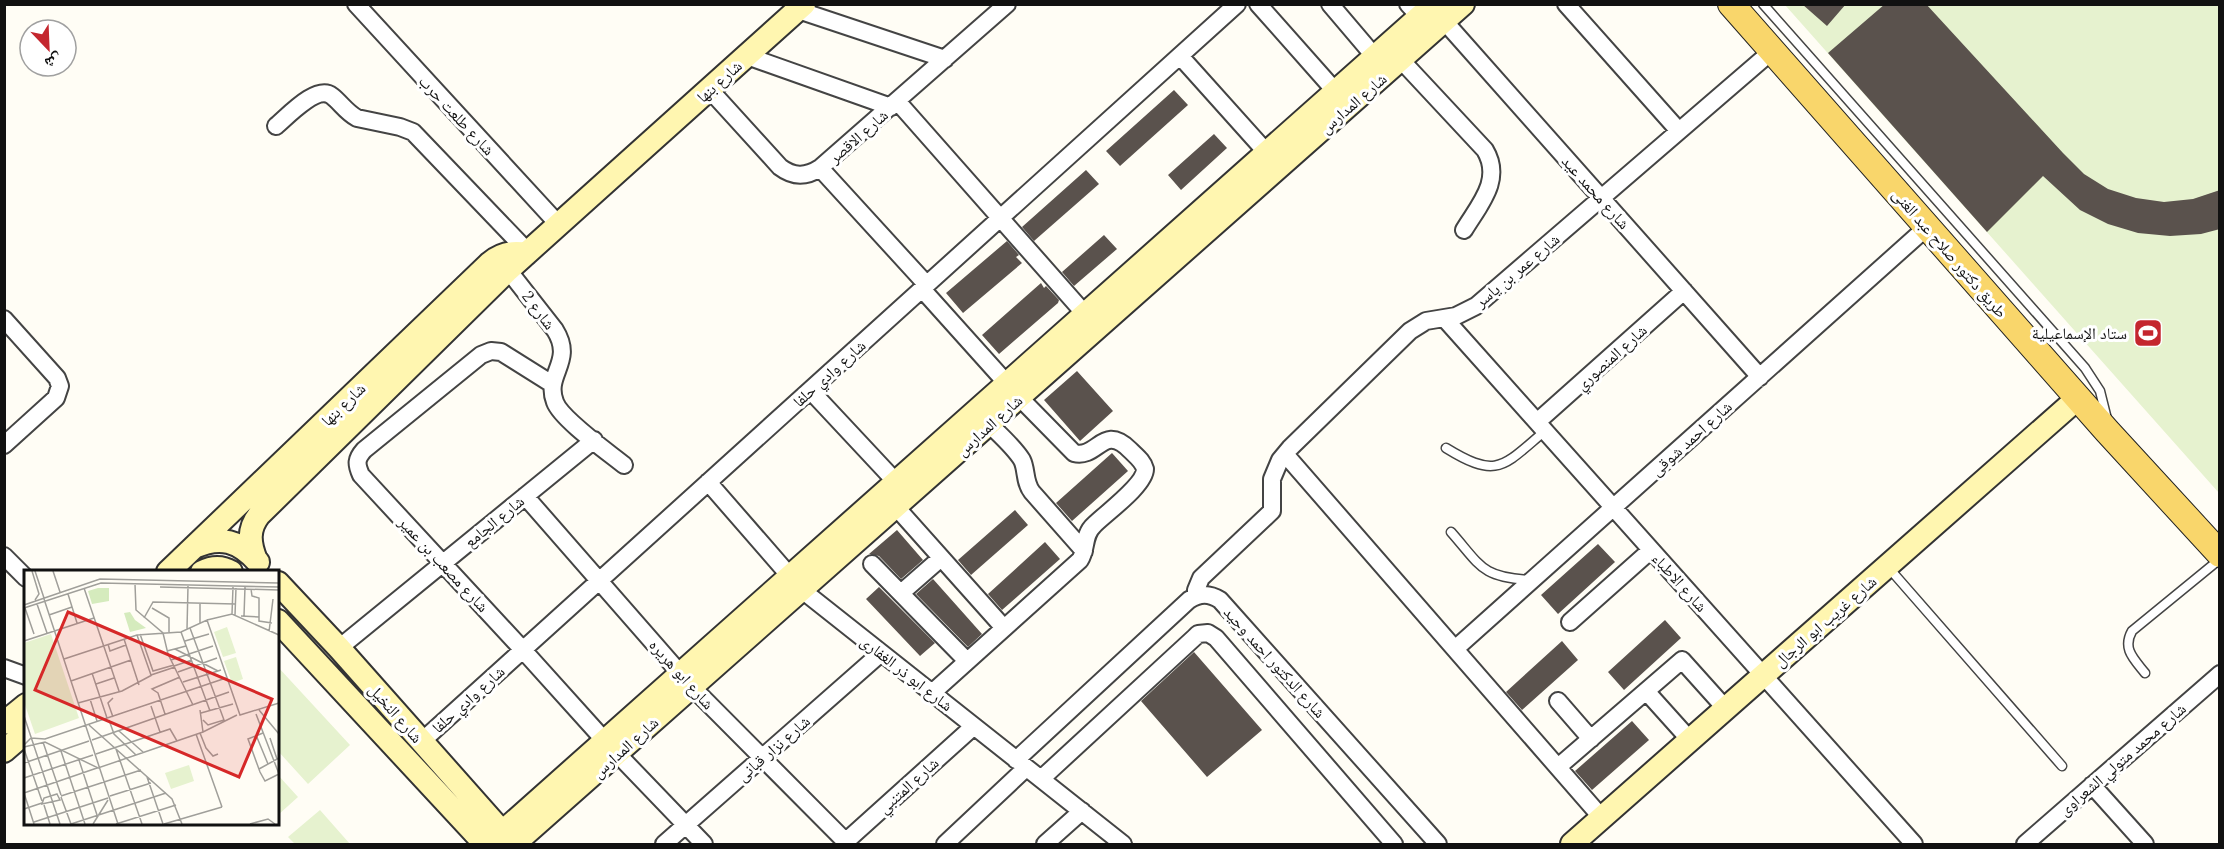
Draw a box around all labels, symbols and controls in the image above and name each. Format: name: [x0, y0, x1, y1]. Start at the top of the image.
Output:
north arrow: [18, 18, 78, 78]
text: ش: [42, 49, 66, 74]
street label: شارع بنها: [692, 56, 746, 107]
street label: شارع المدارس: [1315, 68, 1391, 138]
street label: شارع طلعت حرب: [414, 71, 499, 160]
street label: شارع الاقصر: [823, 105, 893, 169]
street label: شارع محمد عيد: [1557, 151, 1634, 234]
street label: طريق دكتور صلاح عبد الغنى: [1888, 184, 2012, 322]
street label: شارع عمر بن ياسر: [1470, 229, 1564, 313]
street label: شارع 2: [517, 287, 560, 334]
sports icon: ستاد الإسماعيلية: [2132, 317, 2164, 349]
street label: شارع المنصوري: [1571, 320, 1653, 397]
place label: ستاد الإسماعيلية: [2032, 323, 2127, 343]
street label: شارع وادي حلفا: [789, 335, 872, 413]
street label: شارع بنها: [317, 378, 370, 431]
street label: شارع المدارس: [952, 390, 1027, 461]
street label: شارع احمد شوقى: [1646, 396, 1737, 481]
street label: شارع الجامع: [460, 491, 529, 552]
street label: شارع مصعب بن عمير: [393, 511, 493, 617]
street label: شارع الاطباء: [1647, 548, 1712, 616]
inset map: [24, 570, 279, 825]
street label: شارع غريب ابو الرجال: [1770, 571, 1881, 672]
street label: شارع الدكتور احمد وحيد: [1219, 602, 1330, 723]
street label: شارع ابو ذر الغفارى: [856, 631, 957, 716]
street label: شارع ابو هريره: [645, 635, 719, 714]
street label: شارع وادي حلفا: [428, 661, 511, 739]
street label: شارع النخيل: [364, 679, 427, 748]
street label: شارع محمد متولي الشعراوى: [2054, 698, 2192, 822]
street label: شارع نزار قبانى: [732, 711, 814, 786]
street label: شارع المدارس: [588, 712, 663, 783]
street label: شارع المتنبي: [874, 753, 944, 820]

